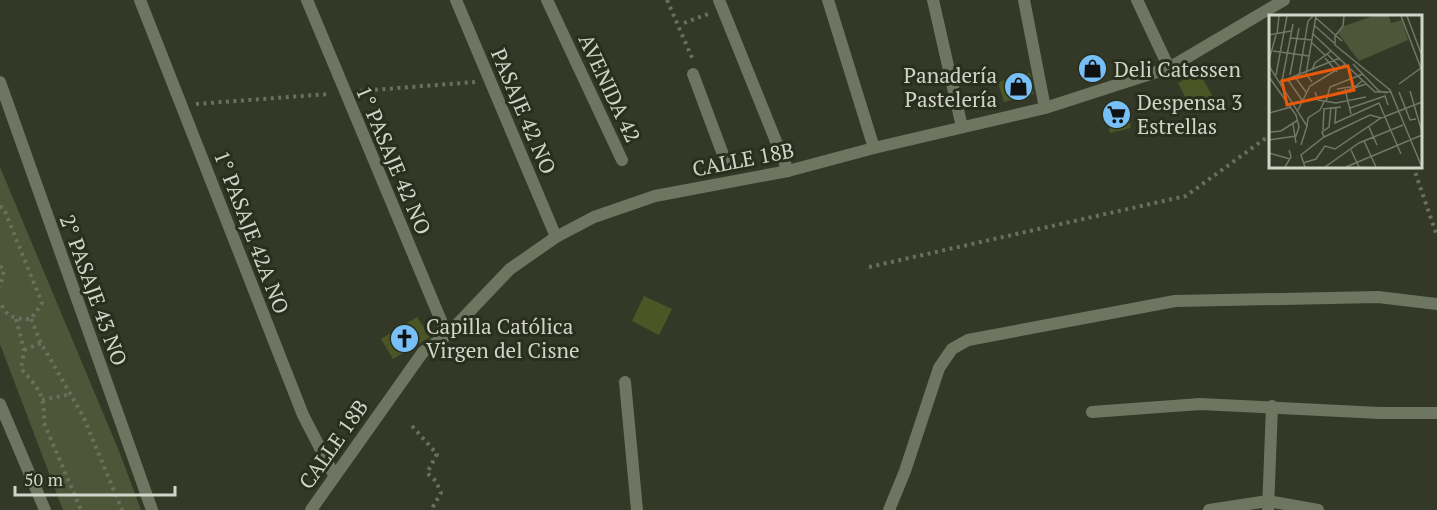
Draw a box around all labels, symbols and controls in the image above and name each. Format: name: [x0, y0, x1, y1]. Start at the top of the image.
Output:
inset map: [1269, 15, 1422, 168]
street label: AVENIDA 42: [573, 29, 647, 147]
street label: PASAJE 42 NO: [485, 44, 563, 178]
shop icon: Deli Catessen: [1077, 53, 1109, 85]
place label: Deli Catessen: [1114, 55, 1241, 83]
place label: Panadería Pastelería: [904, 61, 997, 113]
shop icon: Panadería Pastelería: [1002, 71, 1034, 103]
street label: 1° PASAJE 42 NO: [350, 81, 438, 239]
place label: Despensa 3 Estrellas: [1137, 88, 1242, 140]
supermarket icon: Despensa 3 Estrellas: [1100, 98, 1132, 130]
street label: CALLE 18B: [690, 135, 796, 183]
street label: 1° PASAJE 42A NO: [208, 146, 296, 318]
street label: 2° PASAJE 43 NO: [54, 210, 134, 370]
place label: Capilla Católica Virgen del Cisne: [426, 312, 580, 364]
church icon: Capilla Católica Virgen del Cisne: [389, 322, 421, 354]
street label: CALLE 18B: [292, 394, 374, 494]
scale bar: [15, 459, 176, 497]
text: 50 m: [24, 467, 64, 491]

